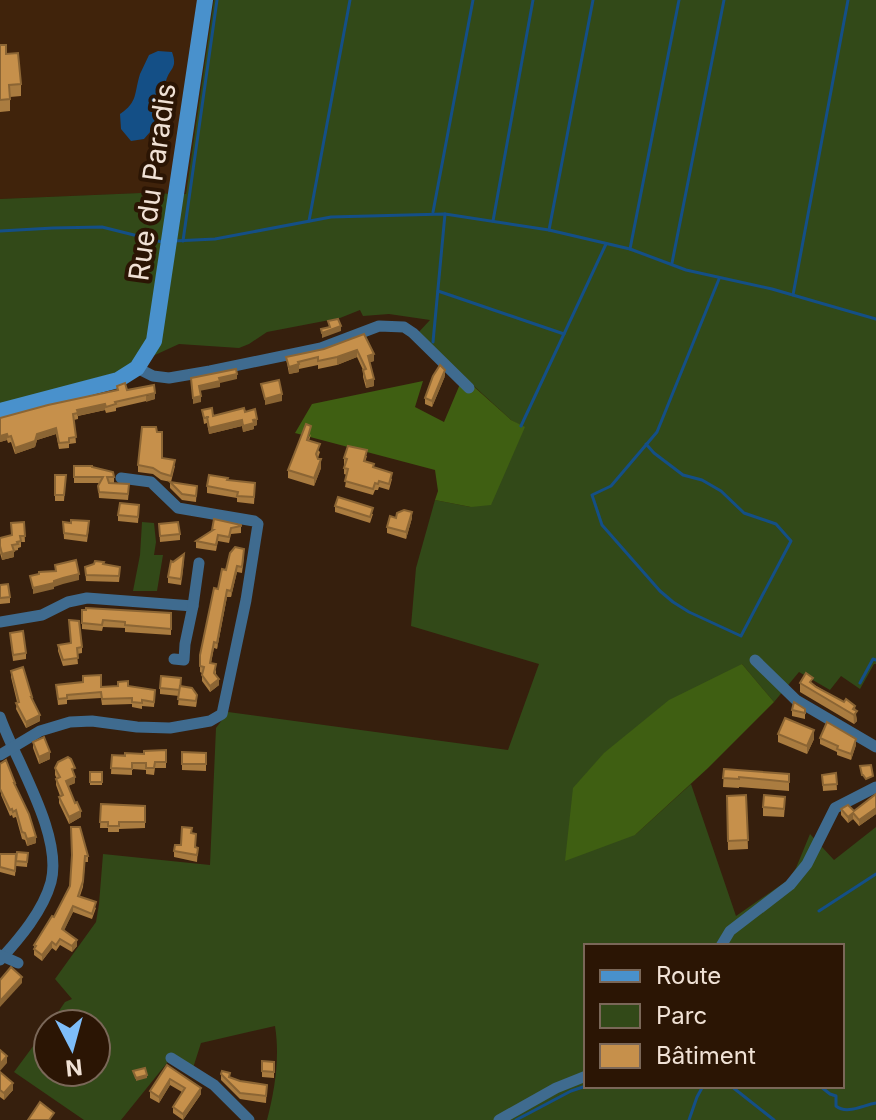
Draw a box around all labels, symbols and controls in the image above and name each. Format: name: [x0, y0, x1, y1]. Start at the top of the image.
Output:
street label: Rue du Paradis: [121, 81, 183, 283]
legend: [584, 944, 844, 1088]
text: Route: [656, 961, 721, 990]
text: Parc: [656, 1001, 707, 1030]
north arrow: [32, 1008, 112, 1088]
text: Bâtiment: [656, 1041, 756, 1070]
text: N: [64, 1054, 84, 1082]

